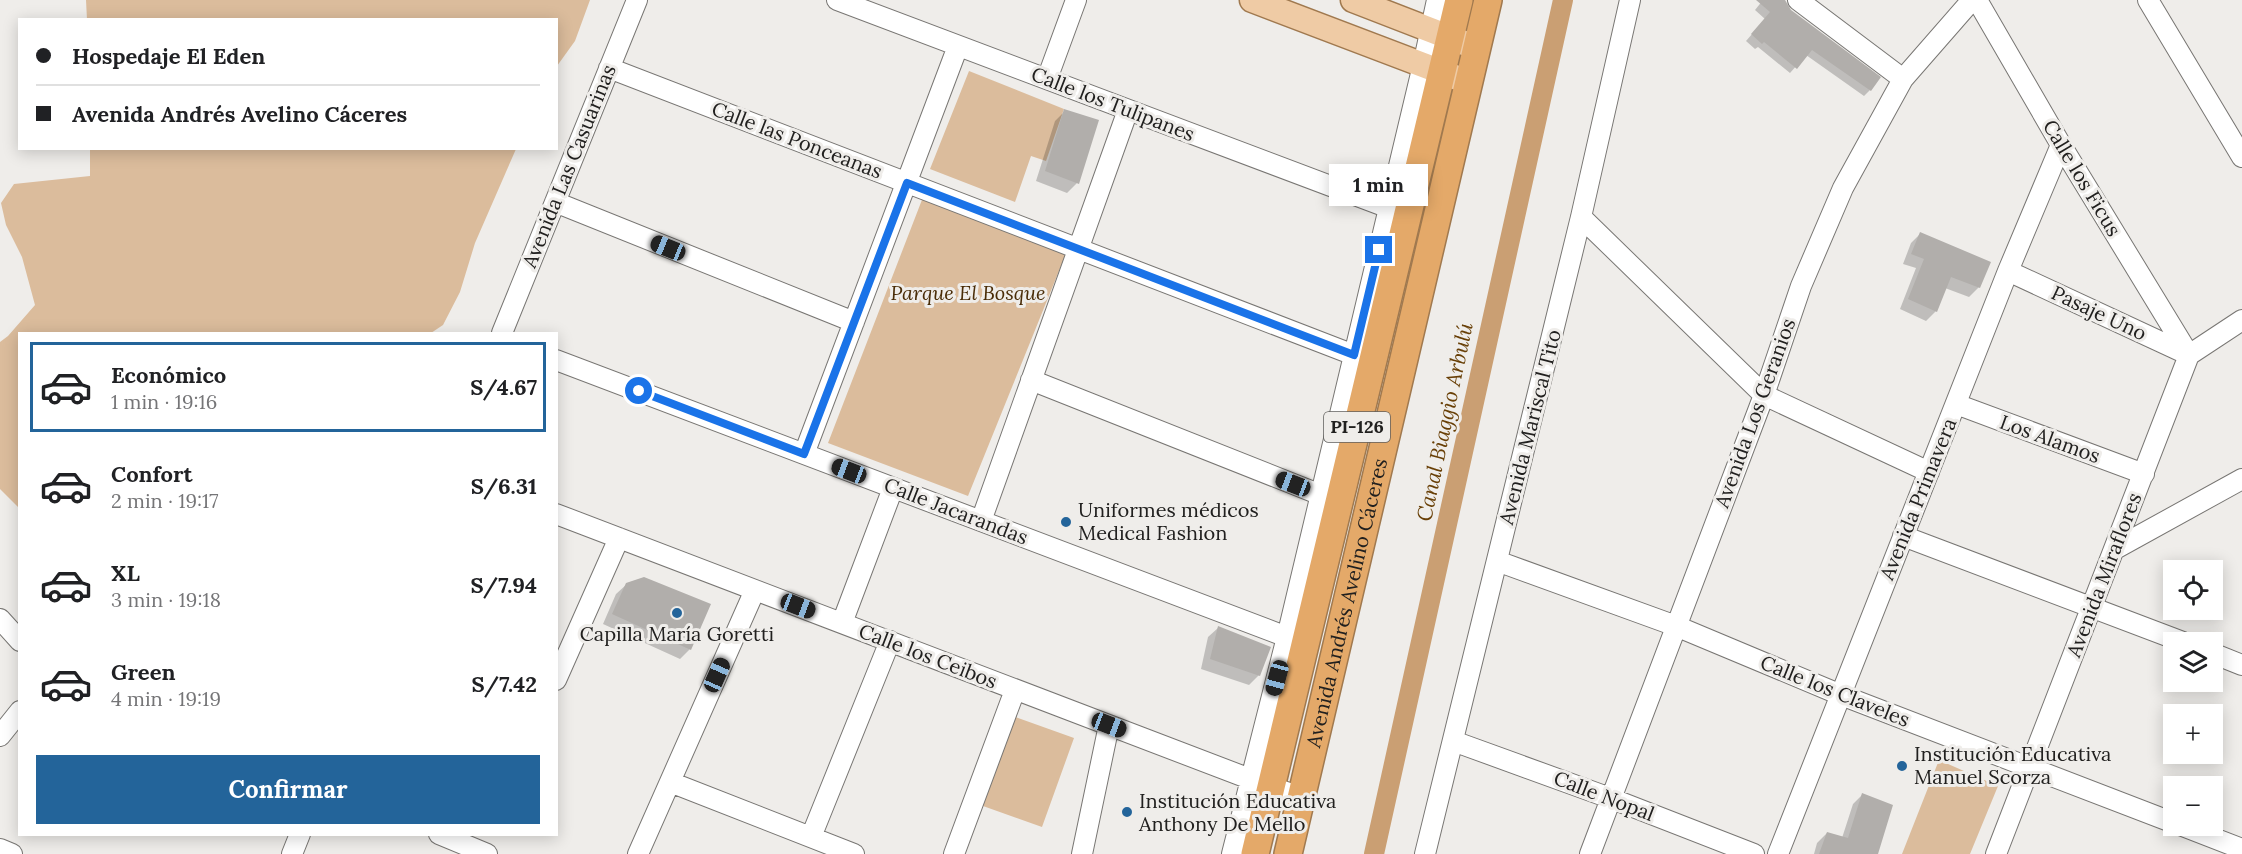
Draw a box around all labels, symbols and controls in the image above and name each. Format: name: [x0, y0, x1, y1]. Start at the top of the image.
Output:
text: Hospedaje El Eden: [72, 42, 265, 70]
street label: Avenida Las Casuarinas: [516, 61, 621, 272]
street label: Calle los Tulipanes: [1028, 61, 1198, 146]
street label: Calle las Ponceanas: [708, 95, 886, 184]
text: Avenida Andrés Avelino Cáceres: [72, 100, 407, 128]
street label: Calle los Ficus: [2038, 115, 2127, 240]
callout: 1 min: [1330, 163, 1428, 205]
text: 1 min: [1353, 172, 1404, 197]
car: [648, 233, 688, 263]
route end: [1365, 236, 1392, 263]
park label: Parque El Bosque: [890, 280, 1046, 305]
street label: Pasaje Uno: [2048, 280, 2151, 345]
street label: Avenida Los Geranios: [1708, 315, 1800, 512]
water label: Canal Biaggio Arbulú: [1410, 320, 1479, 524]
street label: Avenida Mariscal Tito: [1493, 327, 1566, 528]
icon: car: [39, 360, 93, 414]
text: Económico: [111, 361, 226, 389]
text: S/4.67: [470, 373, 537, 401]
route start: [625, 377, 652, 404]
text: 1 min · 19:16: [111, 389, 217, 414]
street label: Los Alamos: [1997, 409, 2104, 468]
road number: PI-126: [1324, 412, 1390, 442]
street label: Avenida Primavera: [1873, 414, 1961, 584]
car: [829, 456, 869, 486]
street label: Avenida Andrés Avelino Cáceres: [1300, 456, 1392, 751]
icon: car: [39, 459, 93, 513]
text: Confort: [111, 460, 193, 488]
car: [1273, 469, 1313, 499]
text: S/6.31: [471, 472, 537, 500]
street label: Calle Jacarandas: [881, 472, 1032, 549]
text: 2 min · 19:17: [111, 488, 219, 513]
street label: Avenida Miraflores: [2060, 489, 2146, 662]
place label: Uniformes médicos Medical Fashion: [1078, 497, 1259, 545]
marker: Uniformes médicos Medical Fashion: [1059, 515, 1073, 529]
icon: car: [39, 558, 93, 612]
text: XL: [111, 559, 140, 587]
map controls: [2163, 560, 2223, 836]
button: locate: [2163, 560, 2223, 620]
text: S/7.94: [471, 571, 537, 599]
text: 3 min · 19:18: [111, 587, 221, 612]
car: [778, 591, 818, 621]
marker: Capilla María Goretti: [670, 606, 684, 620]
street label: Calle los Ceibos: [856, 618, 1001, 693]
place label: Capilla María Goretti: [580, 621, 774, 646]
button: layers: [2163, 632, 2223, 692]
street label: Calle los Claveles: [1757, 649, 1914, 732]
car: [701, 655, 733, 695]
icon: car: [39, 657, 93, 711]
text: Green: [111, 658, 176, 686]
car: [1264, 658, 1290, 698]
text: S/7.42: [472, 670, 537, 698]
text: 4 min · 19:19: [111, 686, 221, 711]
button: +: [2163, 704, 2223, 764]
car: [1089, 710, 1129, 740]
place label: Institución Educativa Manuel Scorza: [1914, 741, 2111, 789]
button: Confirmar: [36, 755, 540, 824]
marker: Institución Educativa Manuel Scorza: [1895, 759, 1909, 773]
street label: Calle Nopal: [1550, 765, 1658, 826]
button: −: [2163, 776, 2223, 836]
place label: Institución Educativa Anthony De Mello: [1138, 788, 1336, 836]
marker: Institución Educativa Anthony De Mello: [1120, 805, 1134, 819]

